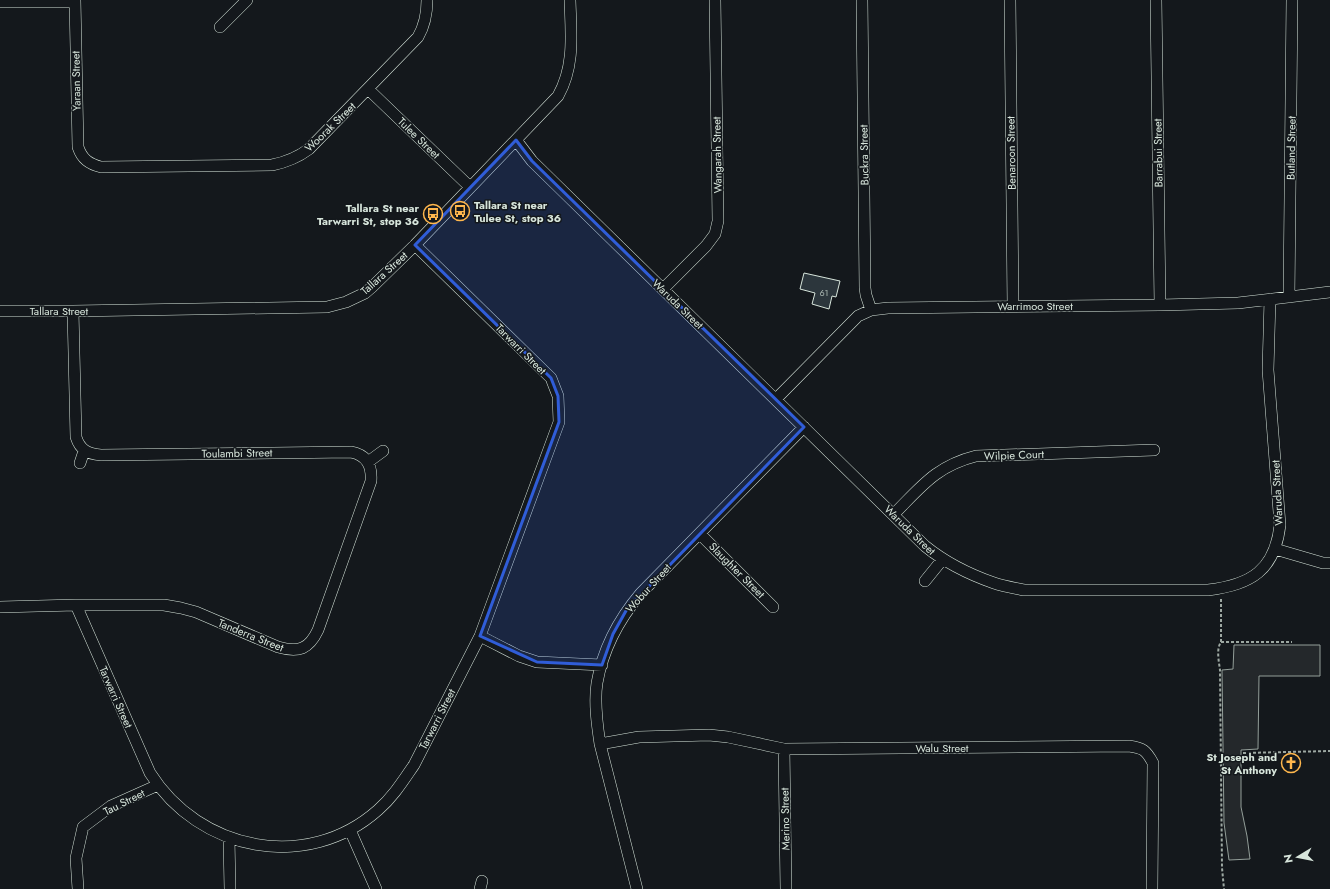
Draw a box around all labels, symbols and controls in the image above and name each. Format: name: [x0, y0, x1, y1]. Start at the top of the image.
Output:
street label: Yaraan Street: [67, 50, 85, 111]
street label: Woorak Street: [301, 98, 359, 155]
street label: Tulee Street: [394, 114, 444, 163]
street label: Wangarah Street: [708, 116, 726, 194]
street label: Benaroon Street: [1002, 116, 1020, 190]
street label: Butland Street: [1282, 116, 1300, 180]
street label: Barrabui Street: [1149, 118, 1167, 187]
street label: Buckra Street: [855, 124, 873, 185]
place label: Tallara St near Tulee St, stop 36: [474, 197, 561, 226]
place label: Tallara St near Tarwarri St, stop 36: [317, 200, 419, 229]
bus stop icon: Tallara St near Tulee St, stop 36: [449, 200, 471, 222]
bus stop icon: Tallara St near Tarwarri St, stop 36: [422, 203, 444, 225]
street label: Tallara Street: [357, 247, 411, 298]
street label: Waruda Street: [649, 275, 707, 333]
house number: 61: [819, 286, 829, 299]
street label: Warrimoo Street: [997, 298, 1073, 314]
street label: Tallara Street: [30, 303, 88, 319]
street label: Tarwarri Street: [492, 320, 550, 378]
street label: Toulambi Street: [201, 444, 273, 462]
street label: Wilpie Court: [984, 446, 1045, 464]
street label: Waruda Street: [1267, 459, 1287, 526]
street label: Waruda Street: [881, 501, 939, 559]
street label: Slaughter Street: [705, 538, 769, 602]
street label: Wobur Street: [622, 560, 675, 616]
street label: Tanderra Street: [216, 615, 286, 656]
street label: Tarwarri Street: [95, 664, 137, 731]
street label: Tarwarri Street: [415, 686, 459, 752]
street label: Walu Street: [916, 740, 969, 756]
place label: St Joseph and St Anthony: [1207, 749, 1277, 778]
church icon: St Joseph and St Anthony: [1280, 752, 1302, 774]
street label: Tau Street: [100, 785, 148, 819]
street label: Merino Street: [776, 787, 794, 850]
north arrow: [1278, 837, 1318, 877]
text: N: [1280, 853, 1297, 864]

